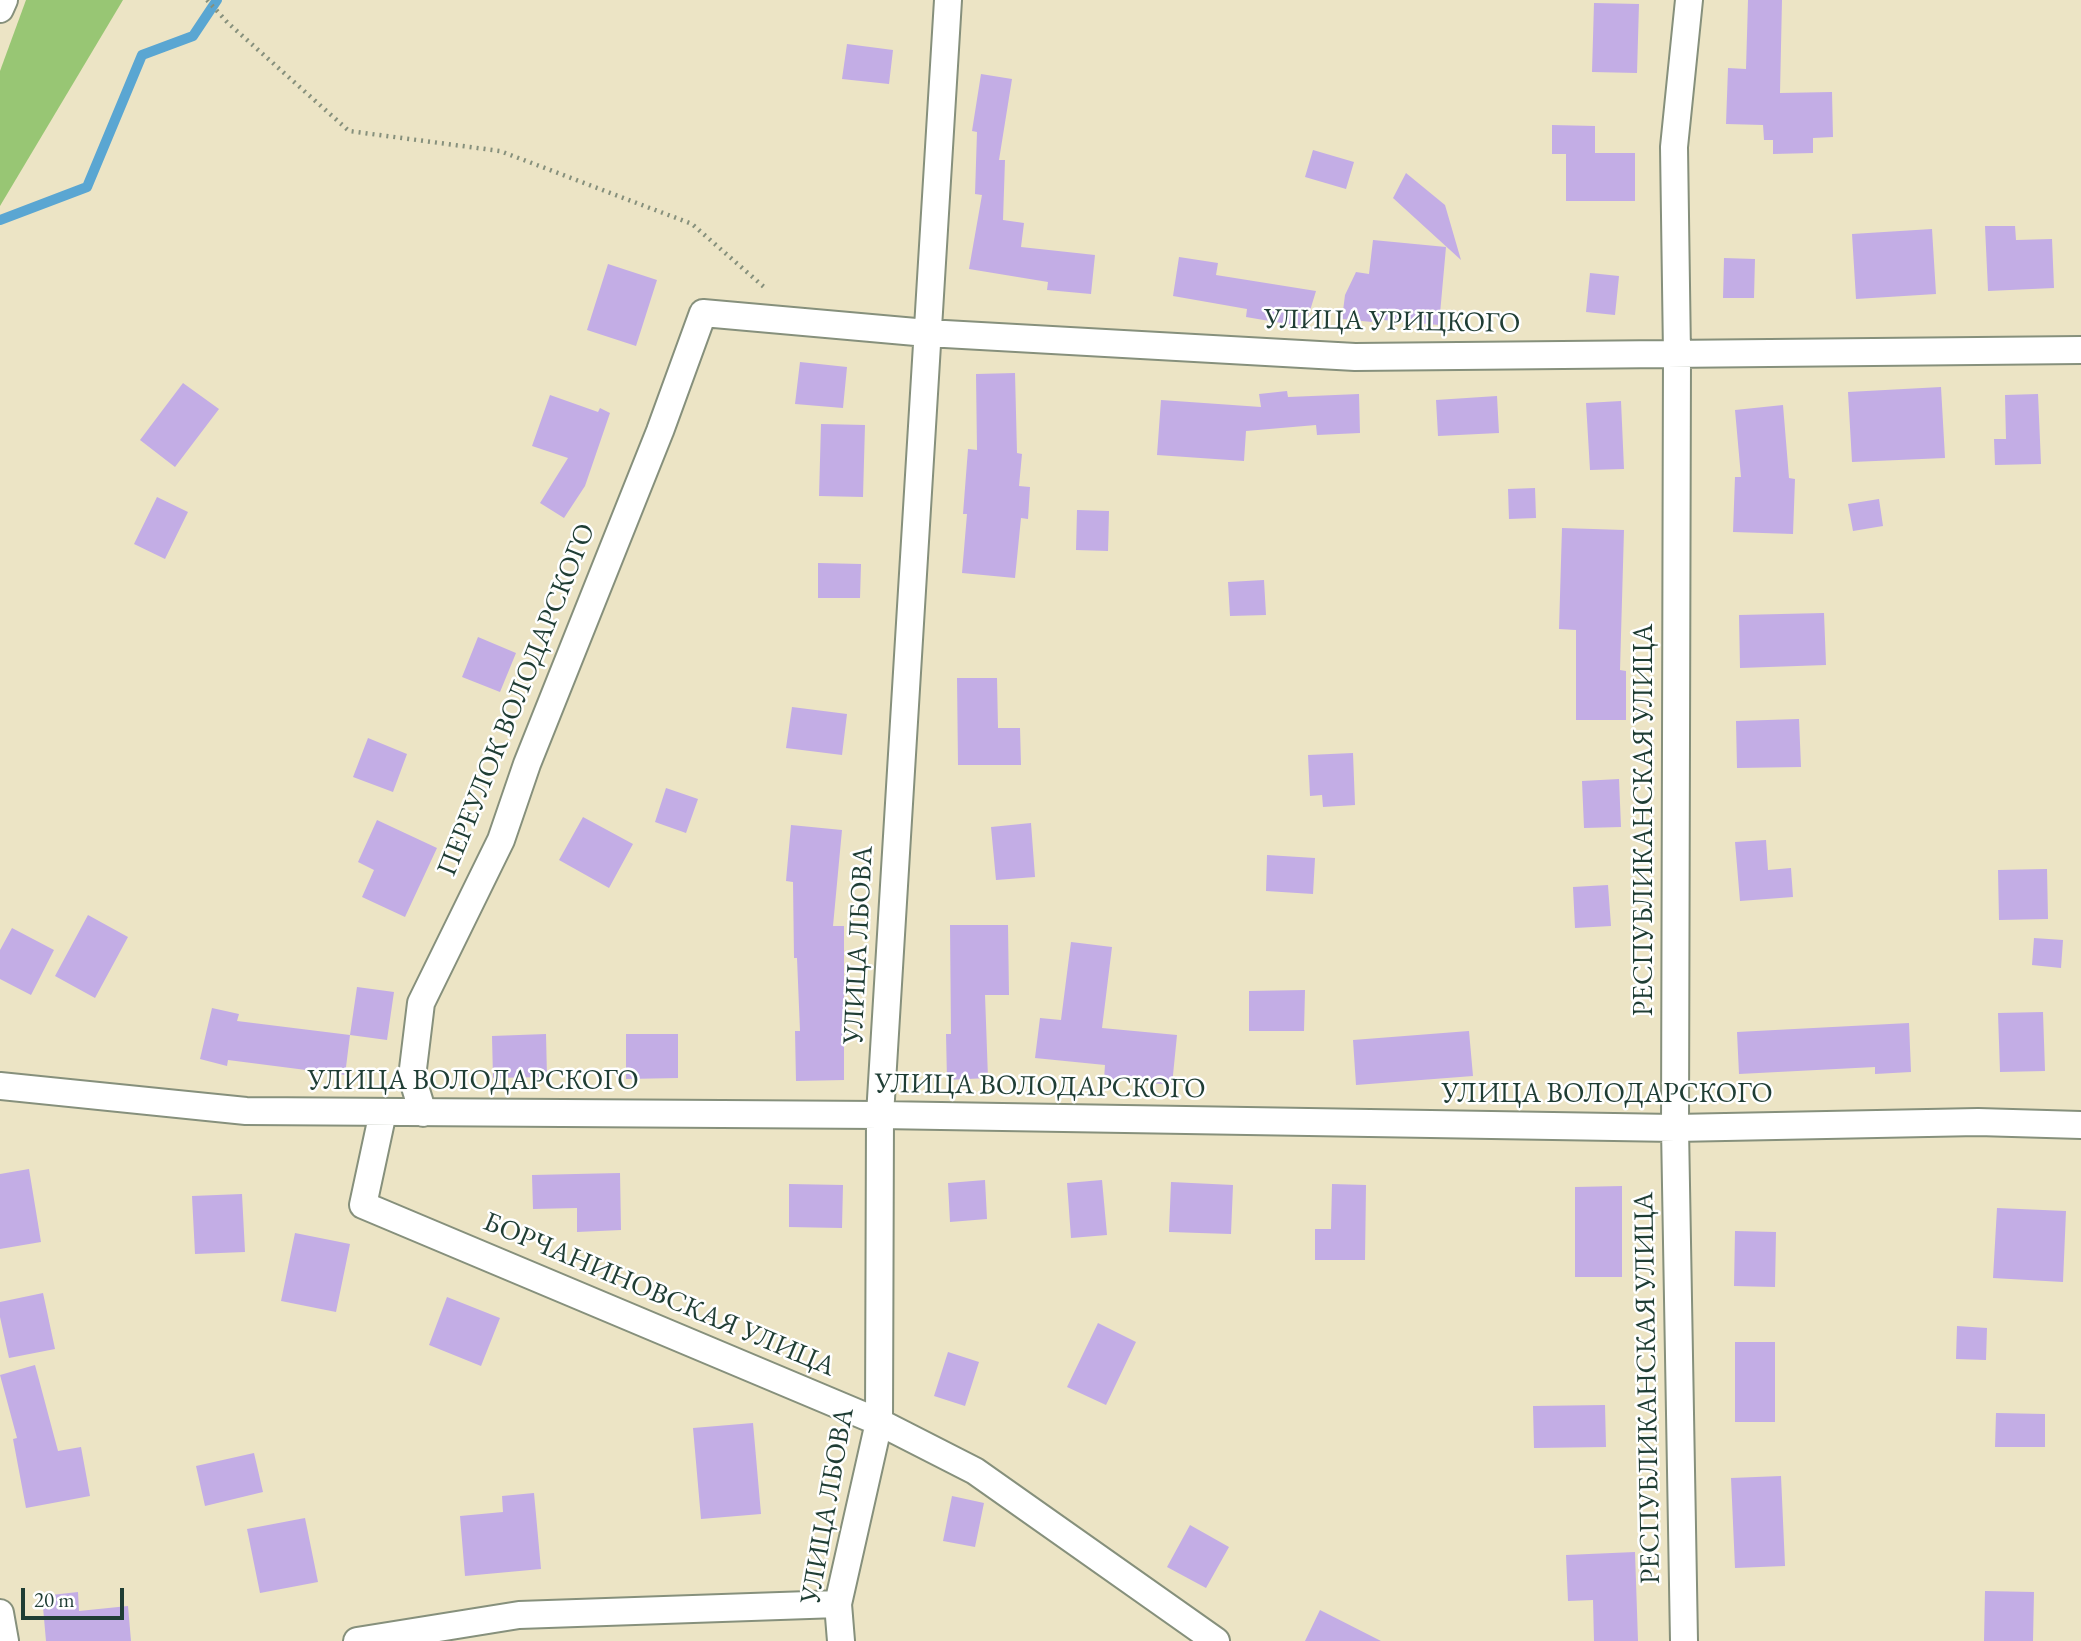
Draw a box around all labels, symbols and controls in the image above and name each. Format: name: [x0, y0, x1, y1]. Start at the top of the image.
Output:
street label: УЛИЦА УРИЦКОГО: [1264, 303, 1520, 341]
street label: ПЕРЕУЛОК ВОЛОДАРСКОГО: [431, 519, 603, 881]
street label: РЕСПУБЛИКАНСКАЯ УЛИЦА: [1627, 624, 1661, 1016]
street label: УЛИЦА ЛБОВА: [837, 845, 881, 1045]
street label: УЛИЦА ВОЛОДАРСКОГО: [307, 1064, 639, 1098]
street label: УЛИЦА ВОЛОДАРСКОГО: [874, 1067, 1206, 1107]
street label: УЛИЦА ВОЛОДАРСКОГО: [1441, 1077, 1773, 1111]
street label: РЕСПУБЛИКАНСКАЯ УЛИЦА: [1628, 1191, 1668, 1585]
street label: БОРЧАНИНОВСКАЯ УЛИЦА: [478, 1205, 840, 1385]
street label: УЛИЦА ЛБОВА: [794, 1405, 862, 1607]
scale bar: [24, 1574, 128, 1618]
text: 20 m: [34, 1586, 75, 1613]

